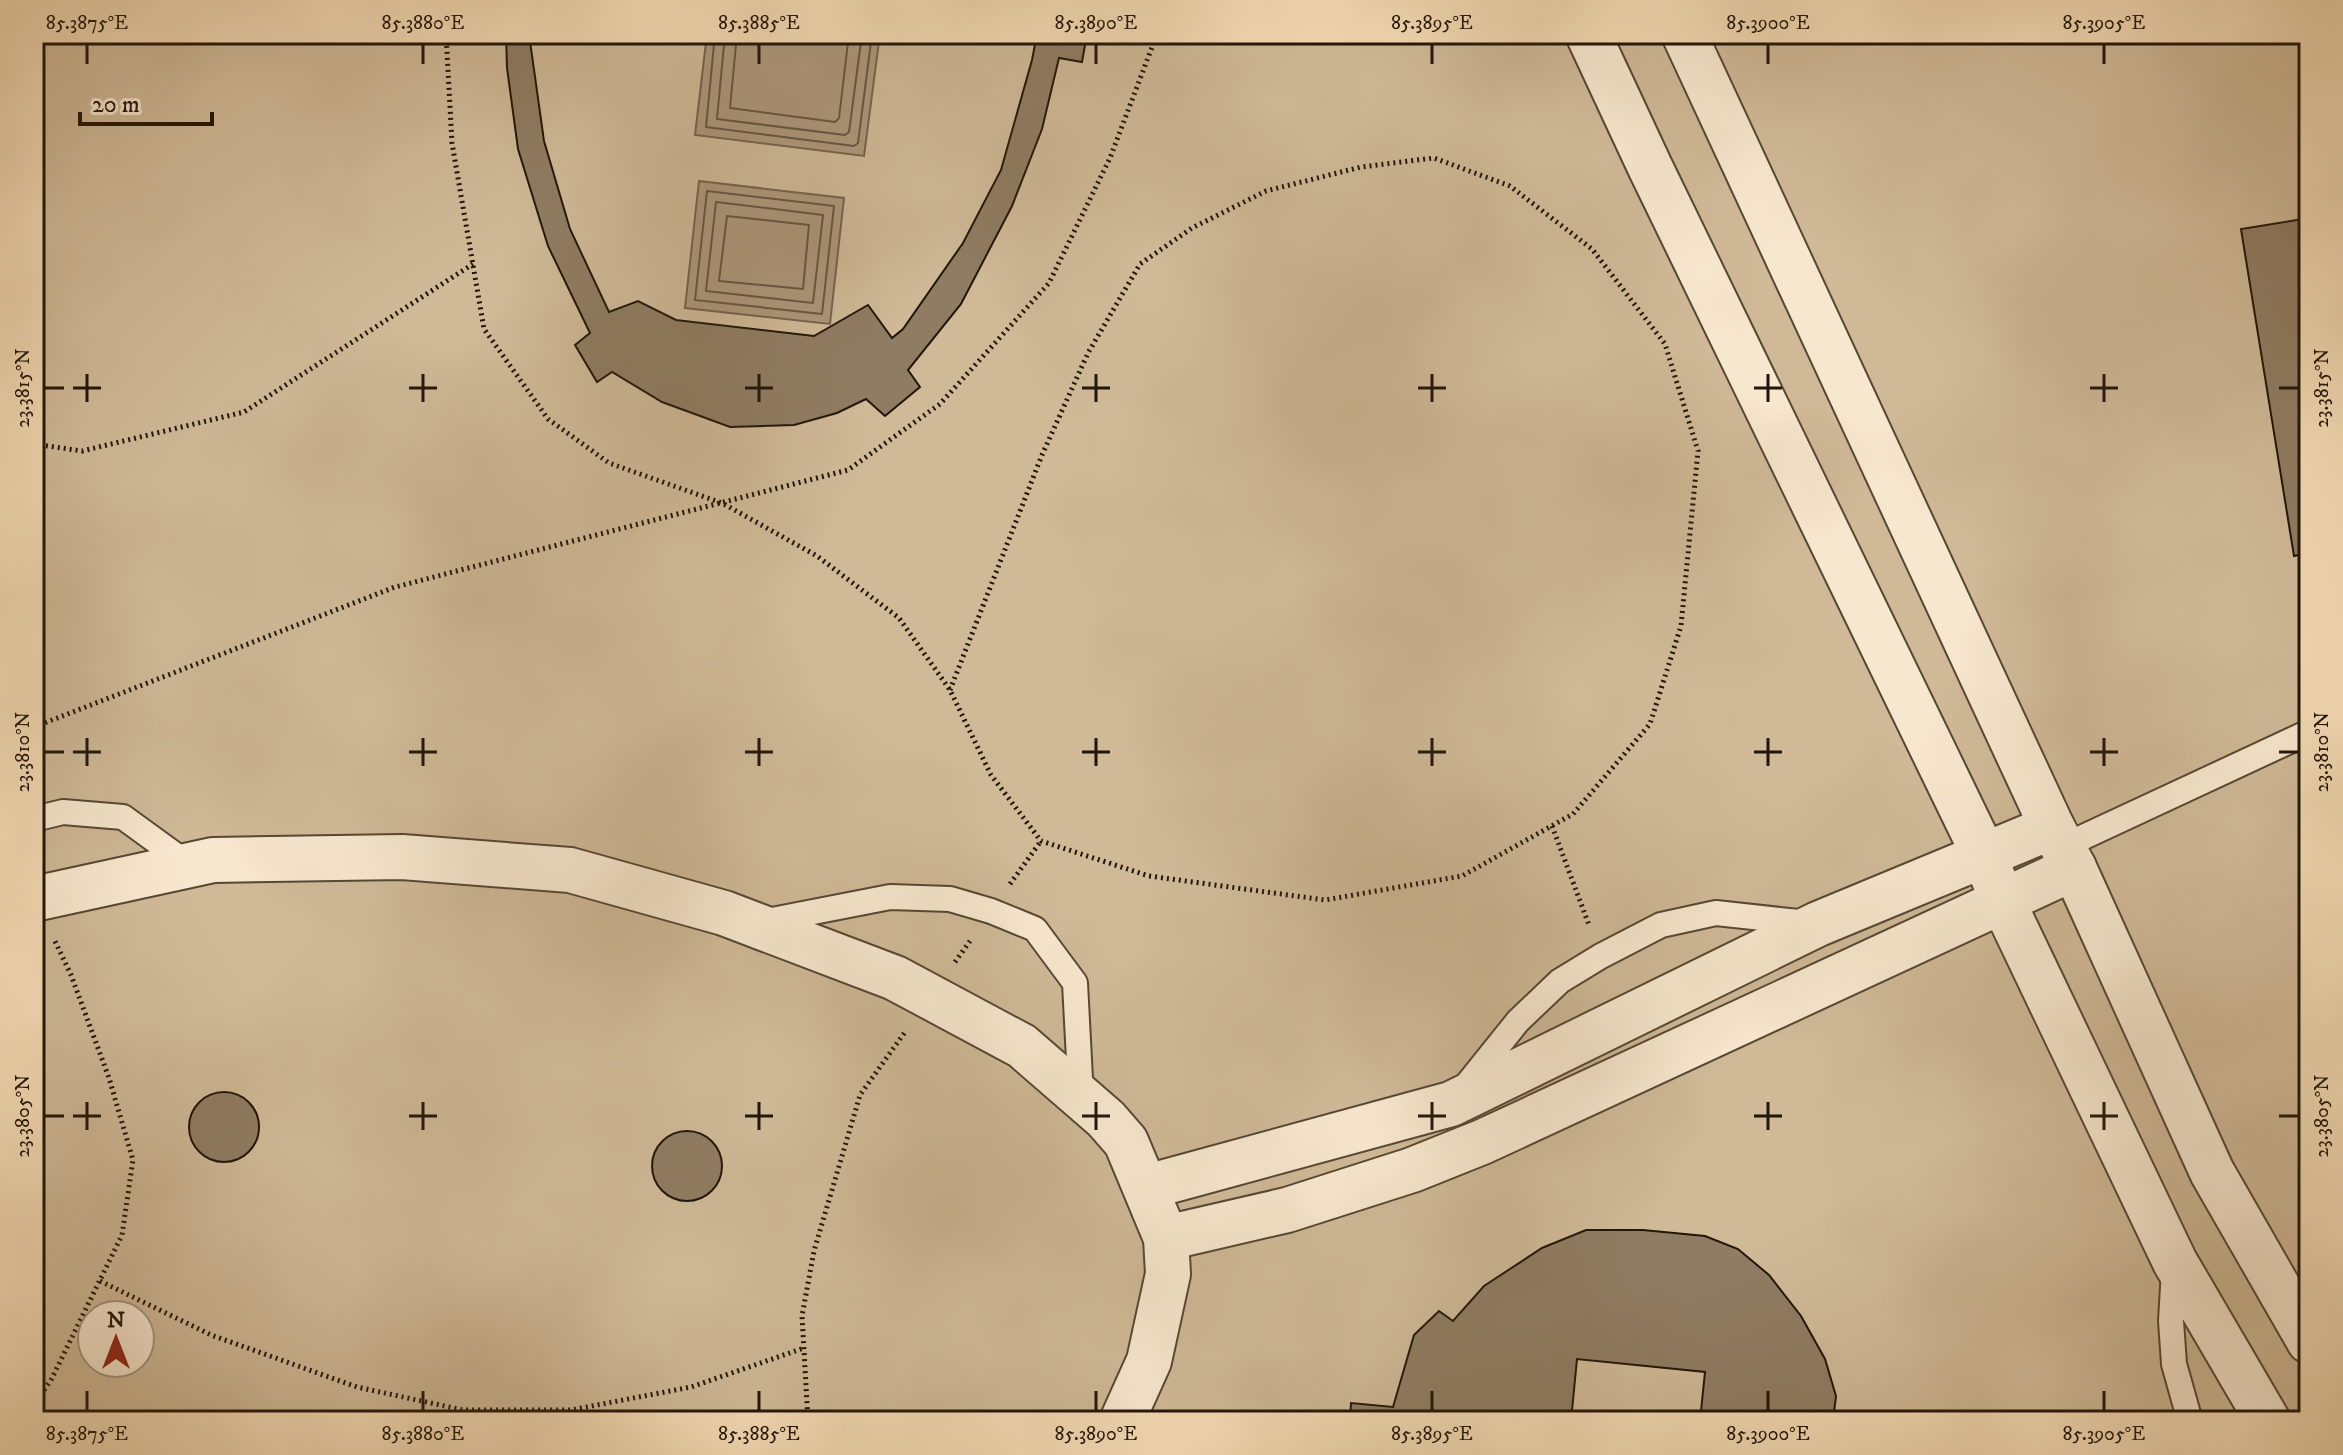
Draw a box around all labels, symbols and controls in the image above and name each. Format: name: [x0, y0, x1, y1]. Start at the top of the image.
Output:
text: 85.3875°E: [46, 11, 128, 36]
text: 85.3880°E: [382, 11, 464, 36]
text: 85.3885°E: [718, 11, 800, 36]
text: 85.3890°E: [1055, 11, 1137, 36]
text: 85.3895°E: [1391, 11, 1473, 36]
text: 85.3900°E: [1726, 11, 1810, 36]
text: 85.3905°E: [2063, 11, 2145, 36]
scale bar: [80, 76, 212, 126]
text: 20 m: [92, 90, 140, 120]
text: 23.3815°N: [11, 348, 36, 428]
text: 23.3815°N: [2310, 348, 2335, 428]
text: 23.3810°N: [11, 712, 36, 792]
text: 23.3810°N: [2310, 712, 2335, 792]
text: 23.3805°N: [11, 1074, 36, 1158]
text: 23.3805°N: [2310, 1074, 2335, 1158]
north arrow: [76, 1299, 156, 1379]
text: N: [107, 1307, 125, 1334]
text: 85.3875°E: [46, 1422, 128, 1447]
text: 85.3880°E: [382, 1422, 464, 1447]
text: 85.3885°E: [718, 1422, 800, 1447]
text: 85.3890°E: [1055, 1422, 1137, 1447]
text: 85.3895°E: [1391, 1422, 1473, 1447]
text: 85.3900°E: [1726, 1422, 1810, 1447]
text: 85.3905°E: [2063, 1422, 2145, 1447]

